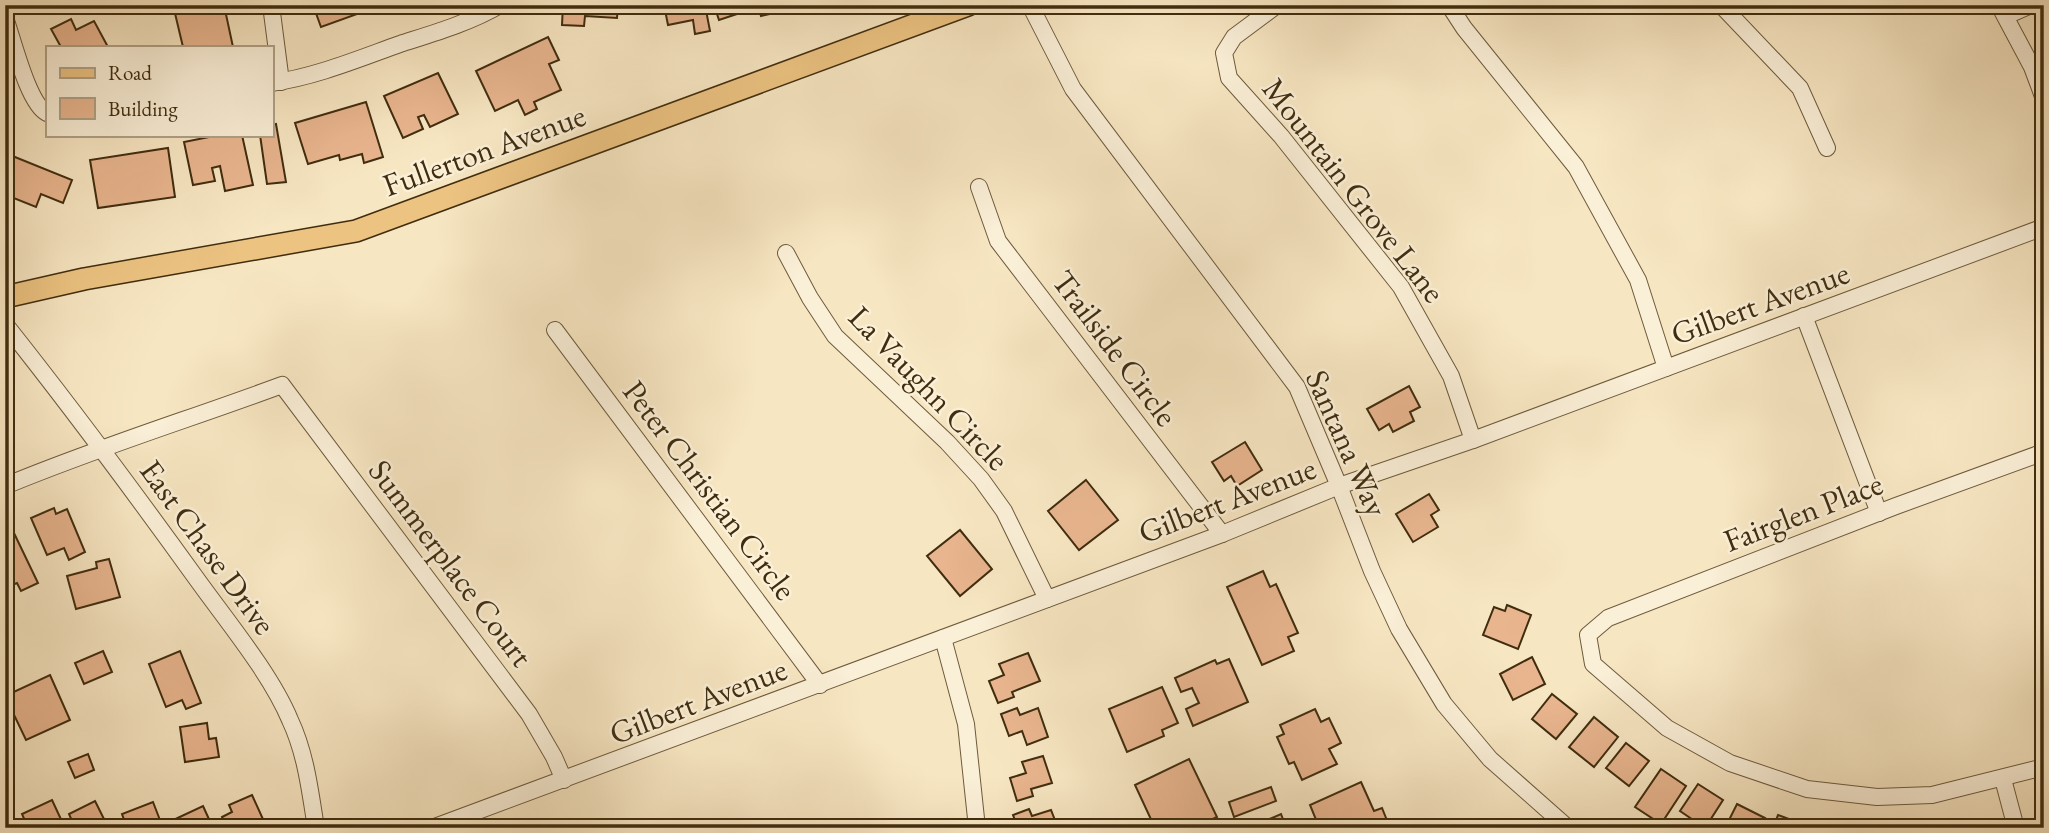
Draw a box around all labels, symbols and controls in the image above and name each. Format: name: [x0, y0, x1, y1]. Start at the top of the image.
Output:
legend: [46, 46, 273, 136]
text: Road: [108, 59, 152, 86]
street label: Mountain Grove Lane: [1253, 69, 1455, 311]
street label: Fullerton Avenue: [377, 94, 591, 206]
text: Building: [108, 95, 178, 122]
street label: Gilbert Avenue: [1665, 251, 1855, 355]
street label: Trailside Circle: [1043, 262, 1187, 434]
street label: La Vaughn Circle: [840, 296, 1018, 480]
street label: Santana Way: [1296, 363, 1398, 524]
street label: Peter Christian Circle: [614, 372, 806, 608]
street label: Gilbert Avenue: [1132, 447, 1322, 553]
street label: East Chase Drive: [130, 451, 286, 643]
street label: Summerplace Court: [359, 451, 543, 675]
street label: Fairglen Place: [1717, 462, 1889, 562]
street label: Gilbert Avenue: [603, 648, 793, 754]

